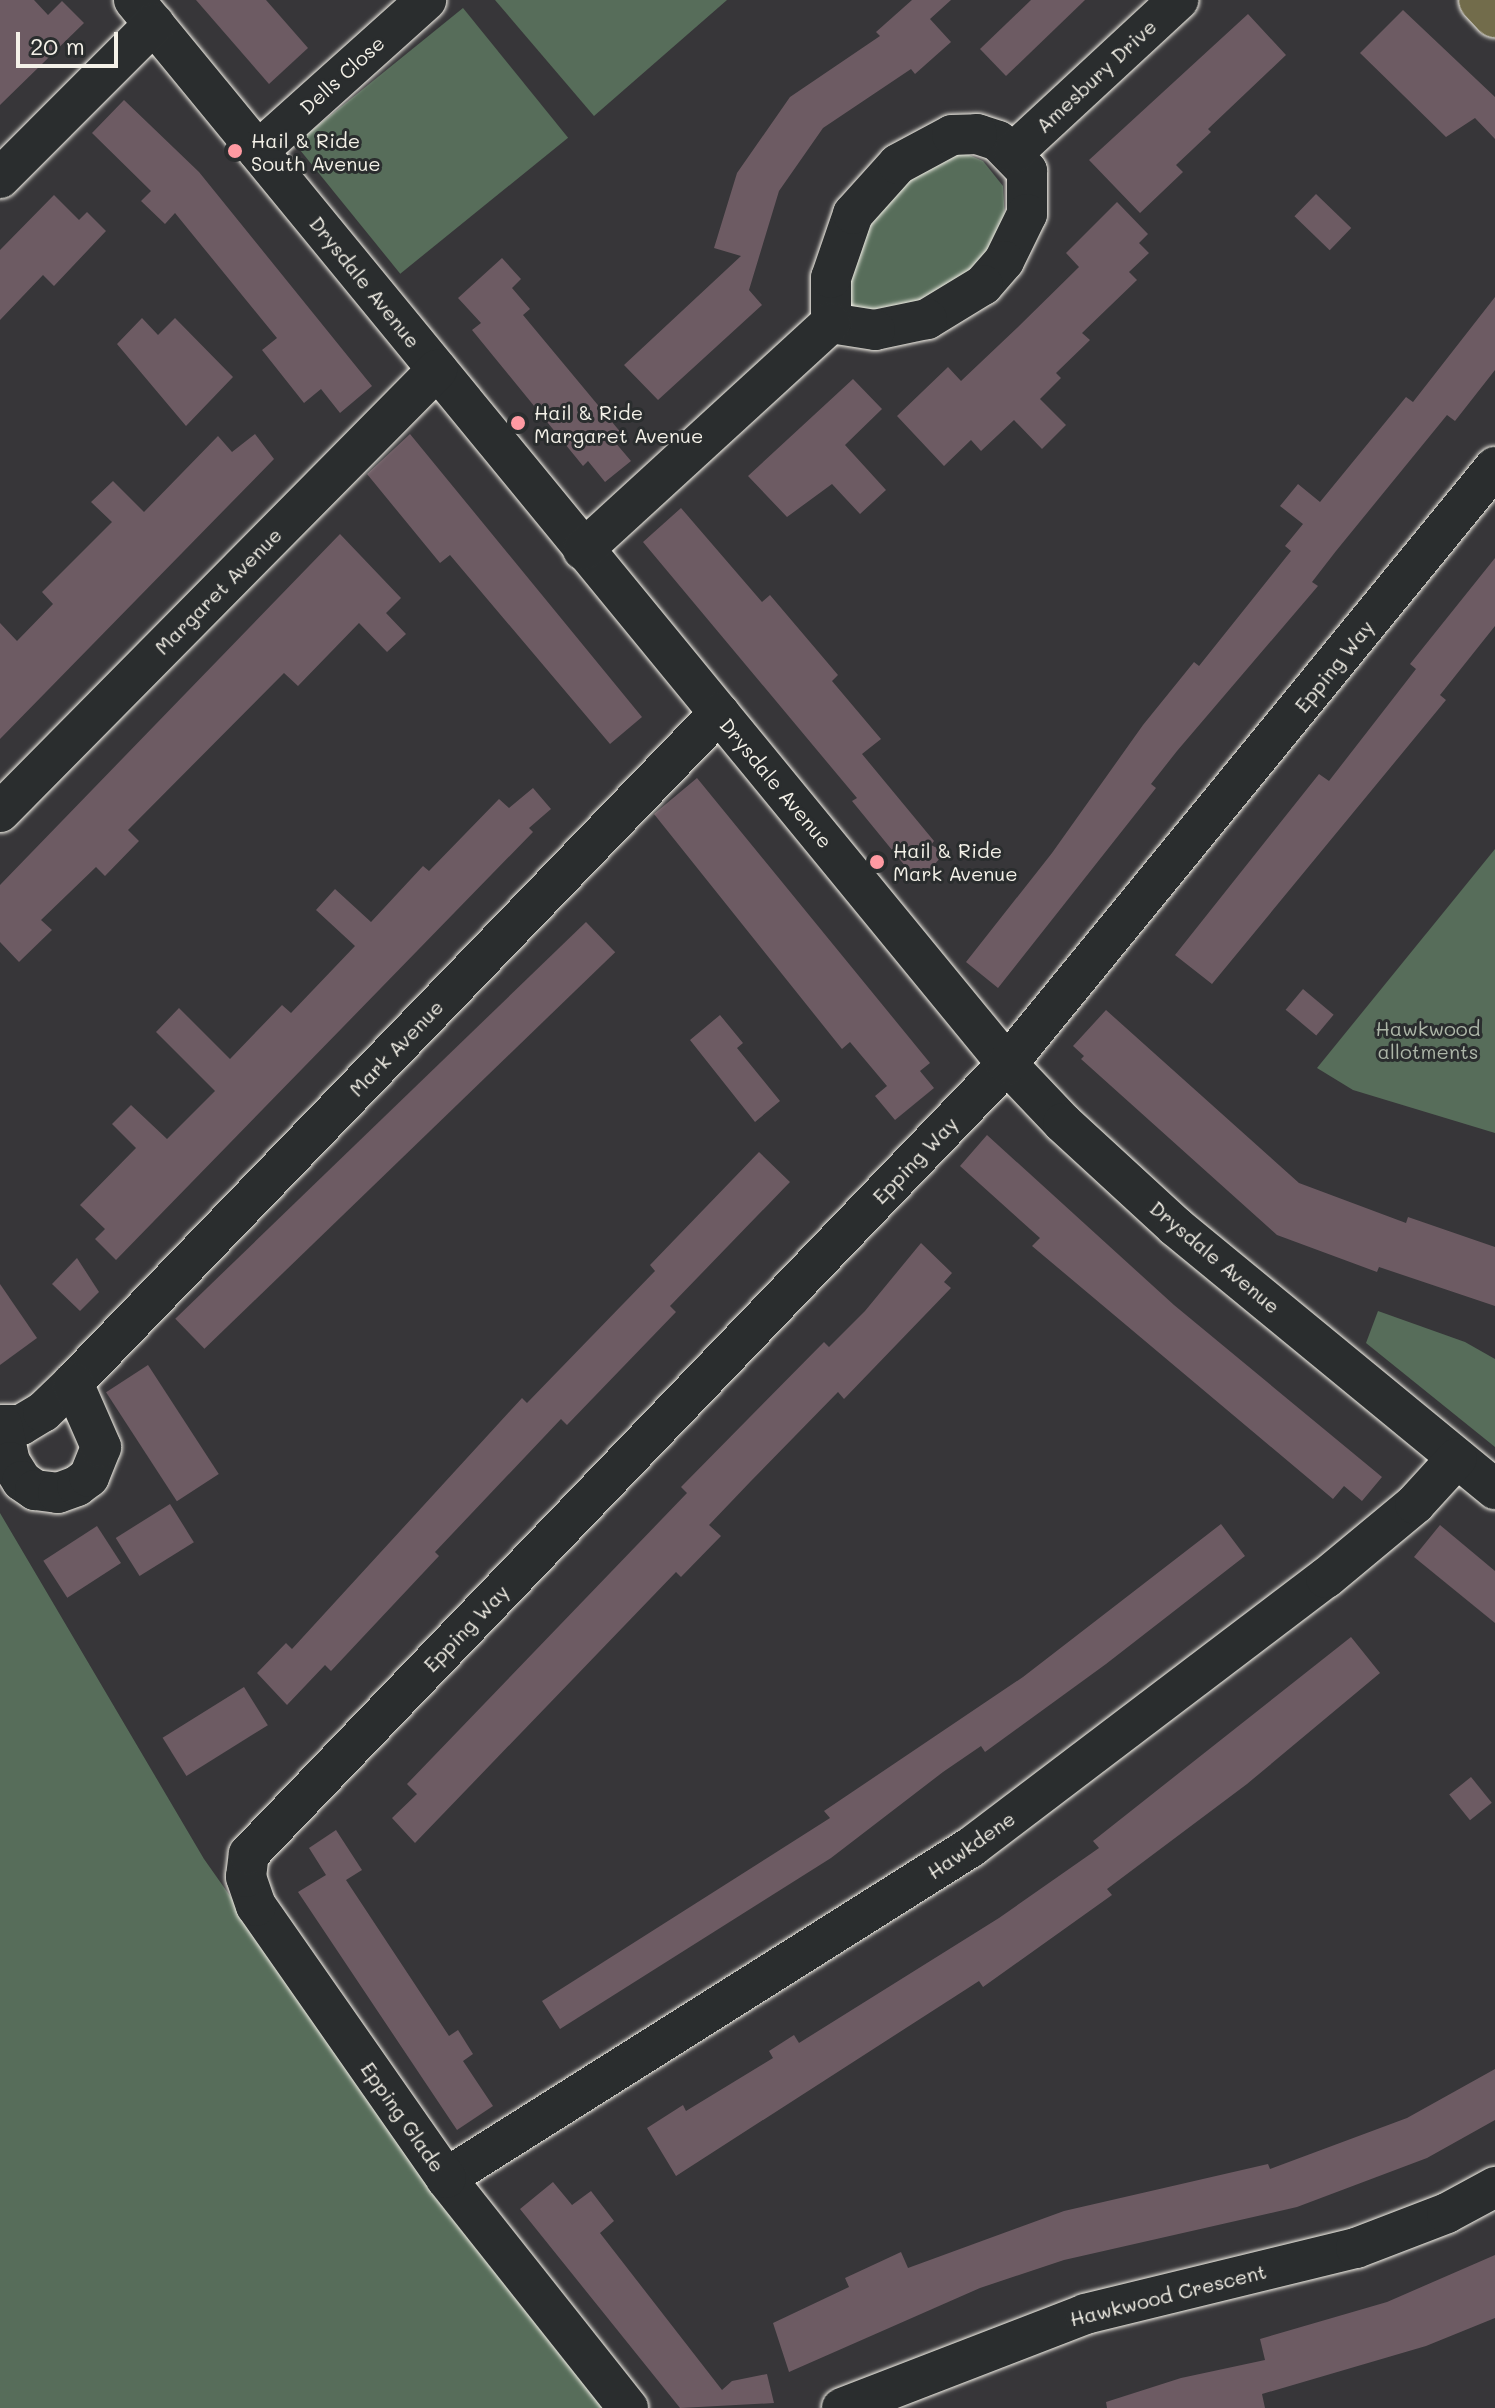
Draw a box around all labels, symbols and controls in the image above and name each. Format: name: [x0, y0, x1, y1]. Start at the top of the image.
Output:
street label: Amesbury Drive: [1031, 14, 1161, 138]
scale bar: [20, 16, 122, 66]
text: 20 m: [30, 30, 85, 61]
street label: Dells Close: [295, 31, 389, 119]
place label: Hail & Ride South Avenue: [251, 128, 381, 175]
marker: Hail & Ride South Avenue: [226, 142, 244, 160]
street label: Drysdale Avenue: [305, 211, 425, 353]
place label: Hail & Ride Margaret Avenue: [534, 400, 703, 447]
marker: Hail & Ride Margaret Avenue: [509, 414, 527, 432]
street label: Margaret Avenue: [150, 523, 286, 659]
street label: Epping Way: [1289, 615, 1379, 717]
street label: Drysdale Avenue: [715, 713, 837, 853]
place label: Hail & Ride Mark Avenue: [893, 838, 1018, 885]
marker: Hail & Ride Mark Avenue: [868, 853, 886, 871]
street label: Mark Avenue: [344, 995, 448, 1101]
park label: Hawkwood allotments: [1376, 1016, 1480, 1063]
street label: Epping Way: [868, 1111, 962, 1209]
street label: Drysdale Avenue: [1145, 1196, 1285, 1318]
street label: Epping Way: [419, 1579, 513, 1677]
street label: Hawkdene: [923, 1806, 1019, 1884]
street label: Epping Glade: [356, 2057, 450, 2177]
street label: Hawkwood Crescent: [1067, 2259, 1269, 2331]

